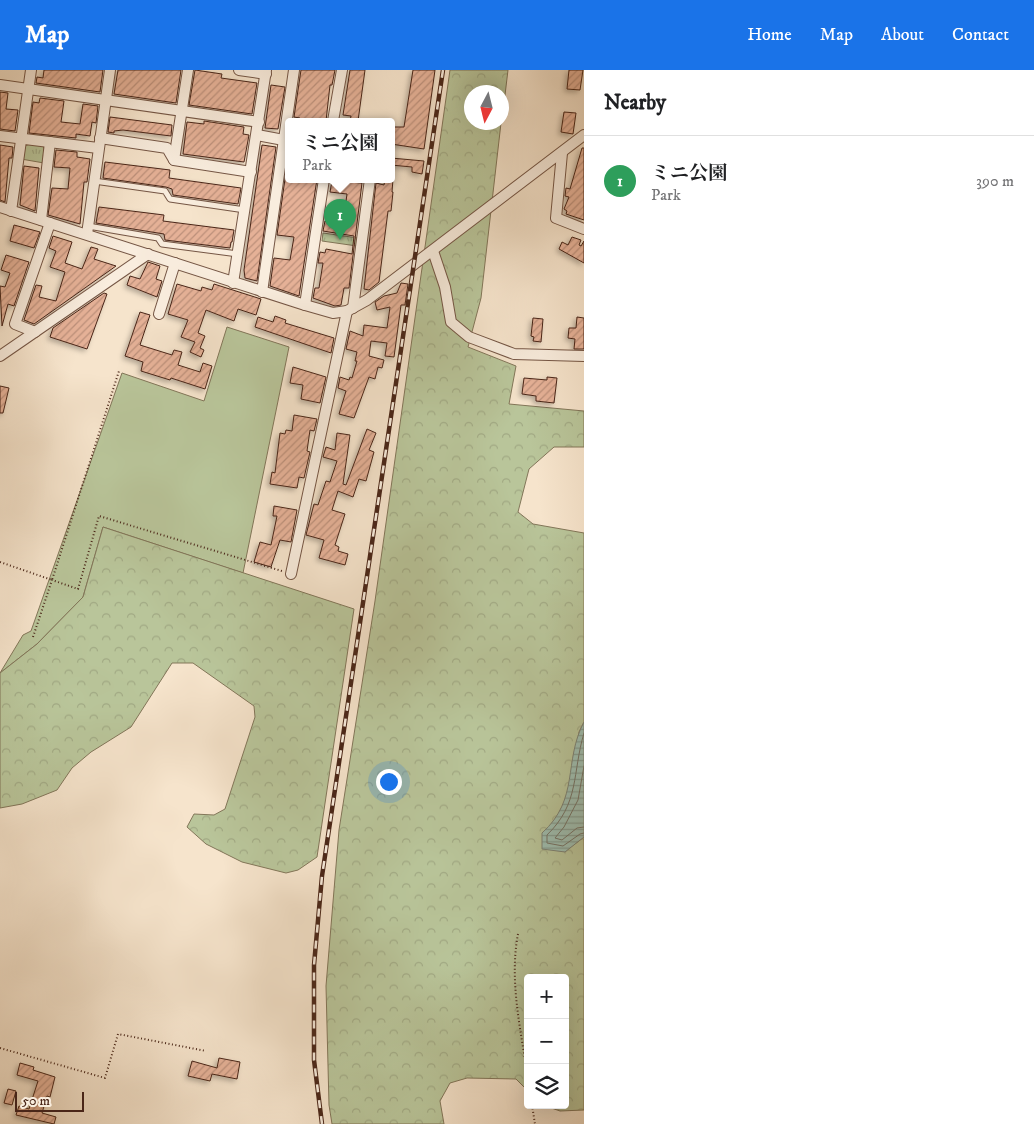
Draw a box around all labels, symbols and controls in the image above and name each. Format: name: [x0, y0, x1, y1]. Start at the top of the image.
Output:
text: Map: [25, 20, 69, 50]
text: Home: [747, 24, 792, 46]
text: Map: [820, 24, 853, 46]
text: About: [881, 24, 924, 46]
text: Contact: [952, 24, 1009, 46]
north arrow: [464, 85, 509, 130]
text: Nearby: [604, 90, 666, 116]
popup: [285, 118, 395, 183]
text: ミニ公園: [302, 132, 378, 155]
text: Park: [302, 155, 332, 175]
text: ミニ公園: [651, 162, 727, 185]
text: 1: [617, 171, 623, 191]
text: 390 m: [976, 171, 1014, 191]
text: Park: [651, 185, 681, 205]
pin: 1: [324, 199, 356, 240]
your location: [376, 769, 402, 795]
map controls: [524, 974, 569, 1109]
button: +: [524, 974, 569, 1019]
button: −: [524, 1019, 569, 1064]
button: layers: [524, 1064, 569, 1109]
scale bar: [15, 1089, 84, 1112]
text: 50 m: [22, 1092, 50, 1110]

